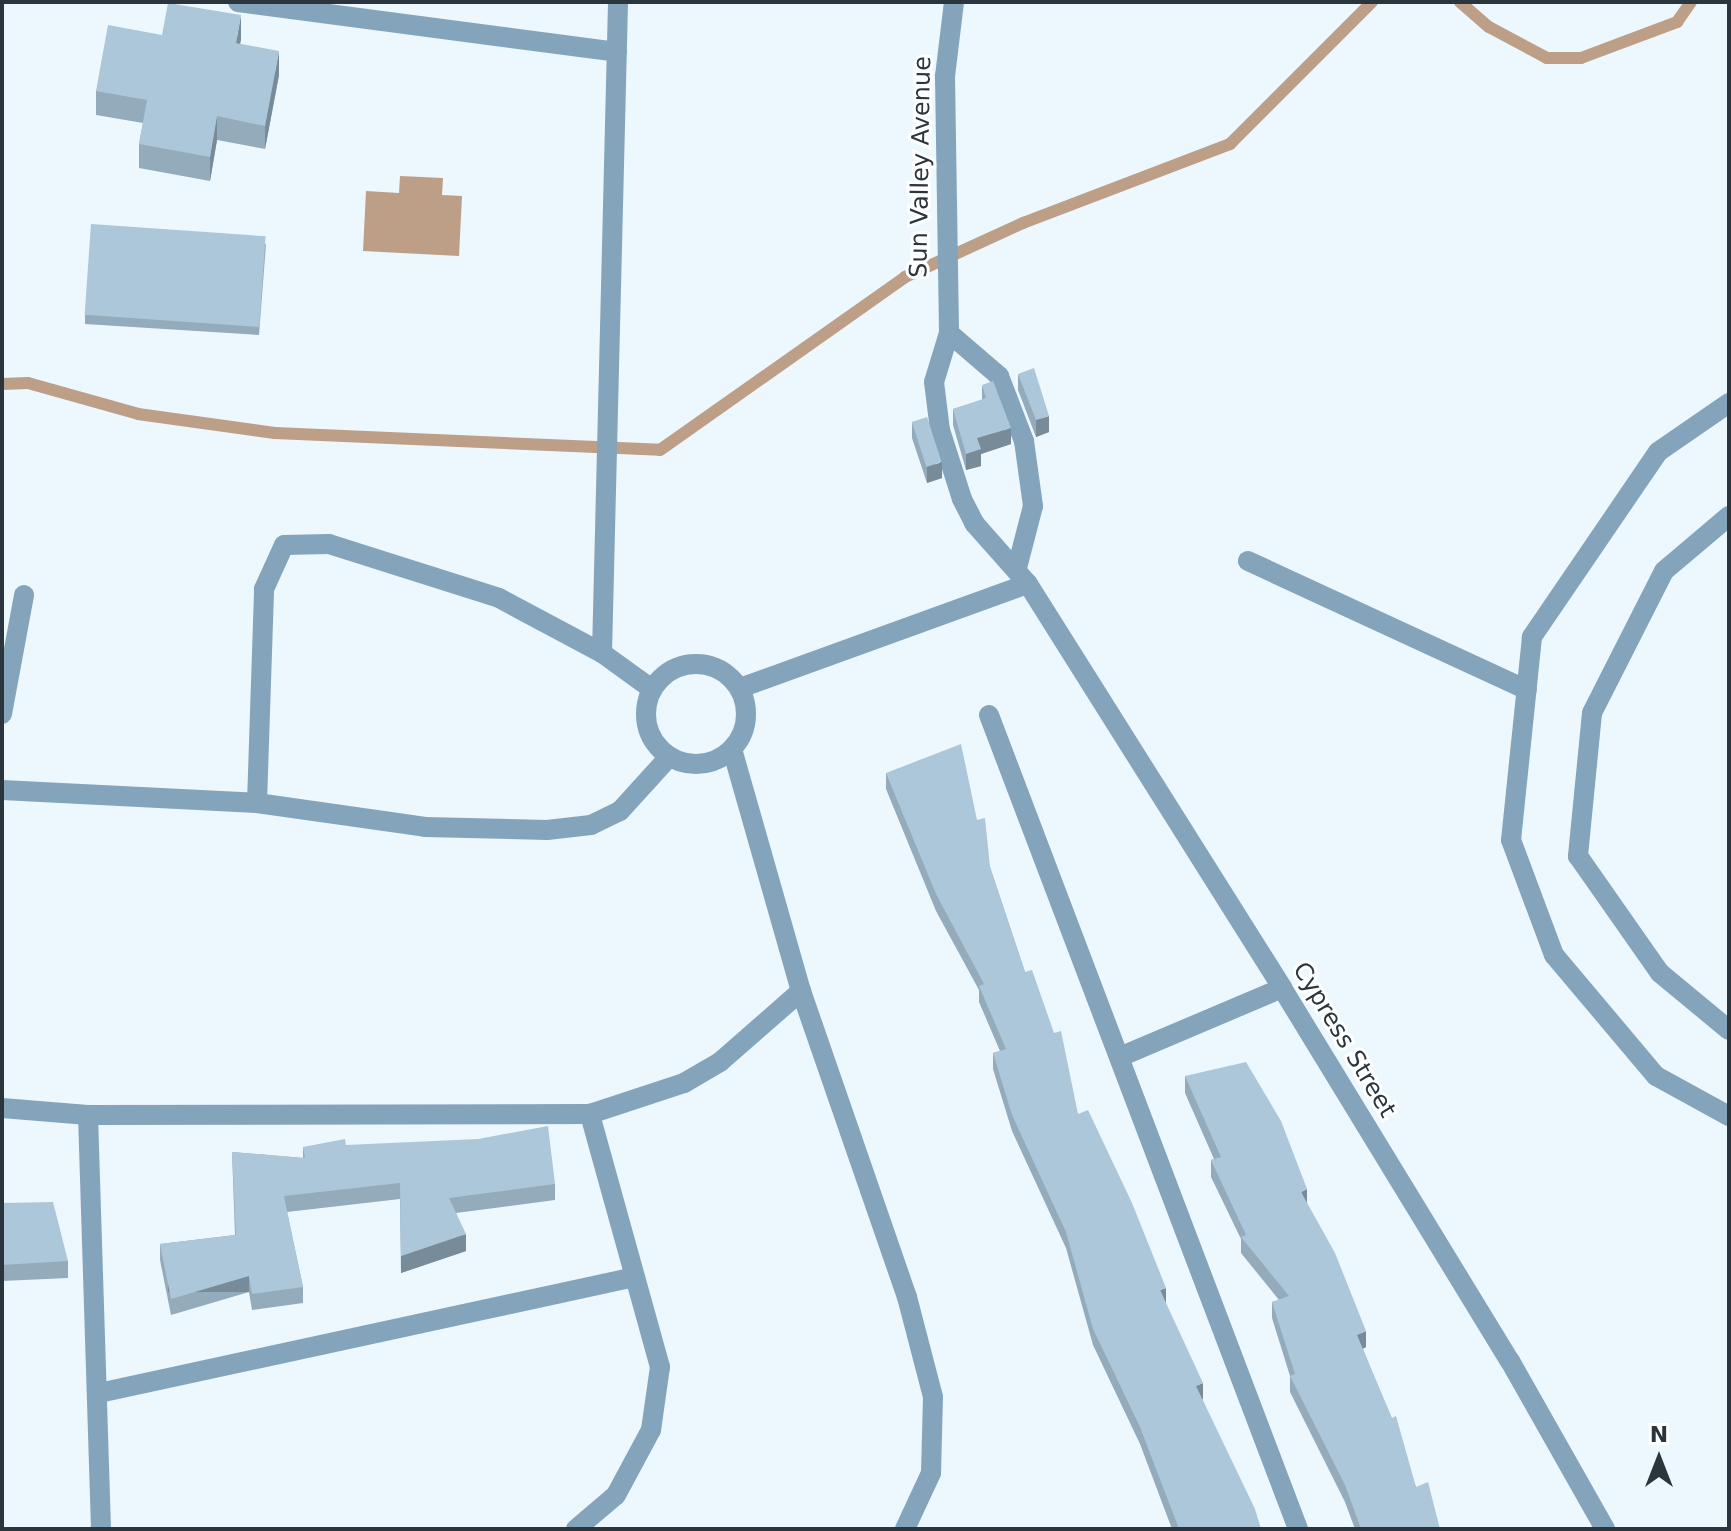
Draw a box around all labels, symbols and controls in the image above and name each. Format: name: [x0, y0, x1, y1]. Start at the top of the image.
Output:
street label: Sun Valley Avenue: [905, 56, 937, 278]
street label: Cypress Street: [1286, 957, 1402, 1123]
north arrow: [1619, 1419, 1699, 1499]
text: N: [1650, 1422, 1668, 1447]

